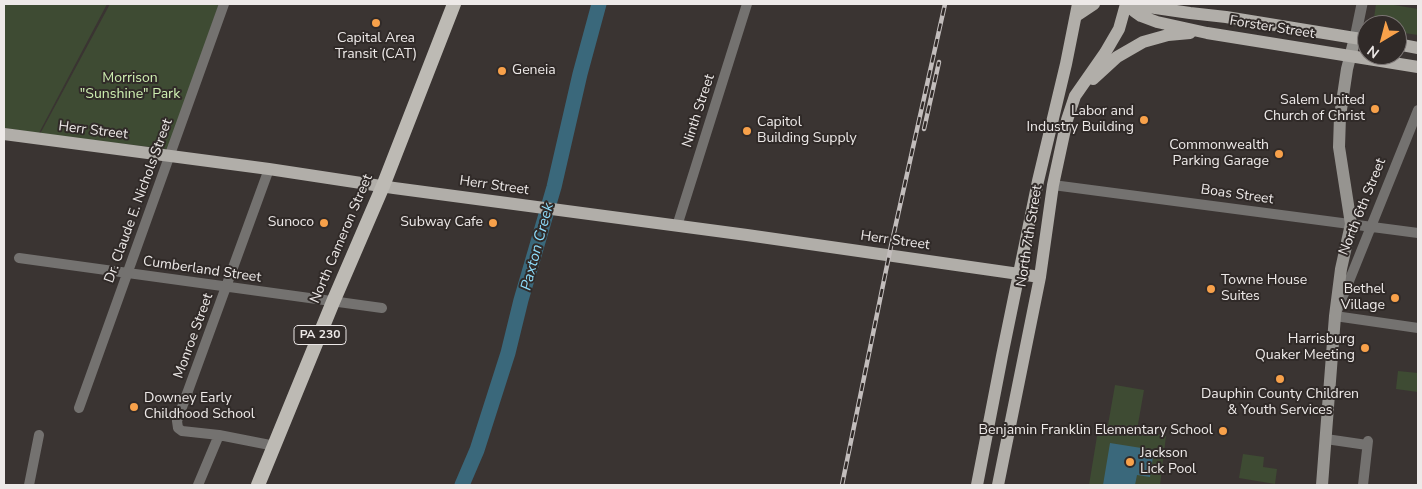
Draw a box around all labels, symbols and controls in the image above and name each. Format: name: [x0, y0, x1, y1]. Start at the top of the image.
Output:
street label: Forster Street: [1228, 13, 1316, 43]
north arrow: [1357, 15, 1407, 65]
marker: Capital Area Transit (CAT): [370, 17, 382, 29]
place label: Capital Area Transit (CAT): [335, 31, 417, 64]
text: N: [1363, 41, 1383, 62]
place label: Geneia: [512, 63, 556, 79]
marker: Geneia: [496, 65, 508, 77]
park label: Morrison "Sunshine" Park: [80, 71, 180, 104]
street label: Ninth Street: [679, 72, 719, 150]
place label: Salem United Church of Christ: [1264, 93, 1365, 125]
marker: Salem United Church of Christ: [1369, 103, 1381, 115]
place label: Labor and Industry Building: [1026, 104, 1134, 136]
marker: Labor and Industry Building: [1138, 114, 1150, 126]
place label: Capitol Building Supply: [757, 115, 857, 148]
street label: Dr. Claude E. Nichols Street: [101, 117, 177, 285]
street label: Herr Street: [57, 118, 129, 144]
marker: Capitol Building Supply: [741, 125, 753, 137]
place label: Commonwealth Parking Garage: [1169, 138, 1269, 170]
marker: Commonwealth Parking Garage: [1273, 148, 1285, 160]
street label: North 6th Street: [1336, 156, 1390, 258]
street label: North Cameron Street: [307, 172, 377, 306]
street label: Herr Street: [458, 173, 530, 199]
street label: Boas Street: [1200, 182, 1274, 208]
street label: North 7th Street: [1014, 184, 1046, 288]
water label: Paxton Creek: [518, 201, 558, 293]
place label: Sunoco: [268, 215, 314, 231]
place label: Subway Cafe: [400, 215, 483, 231]
marker: Sunoco: [318, 217, 330, 229]
marker: Subway Cafe: [487, 217, 499, 229]
street label: Herr Street: [859, 228, 931, 254]
street label: Cumberland Street: [142, 253, 262, 287]
place label: Towne House Suites: [1221, 273, 1307, 306]
place label: Bethel Village: [1341, 282, 1385, 314]
marker: Towne House Suites: [1205, 283, 1217, 295]
street label: Monroe Street: [171, 291, 217, 381]
marker: Bethel Village: [1389, 292, 1401, 304]
road number: PA 230: [294, 326, 346, 344]
place label: Harrisburg Quaker Meeting: [1255, 332, 1355, 364]
marker: Harrisburg Quaker Meeting: [1359, 342, 1371, 354]
marker: Dauphin County Children & Youth Services: [1274, 373, 1286, 385]
place label: Dauphin County Children & Youth Services: [1201, 387, 1359, 420]
place label: Downey Early Childhood School: [144, 391, 255, 424]
marker: Downey Early Childhood School: [128, 401, 140, 413]
place label: Benjamin Franklin Elementary School: [978, 423, 1213, 439]
marker: Benjamin Franklin Elementary School: [1217, 425, 1229, 437]
place label: Jackson Lick Pool: [1140, 446, 1196, 478]
marker: Jackson Lick Pool: [1124, 456, 1136, 468]

